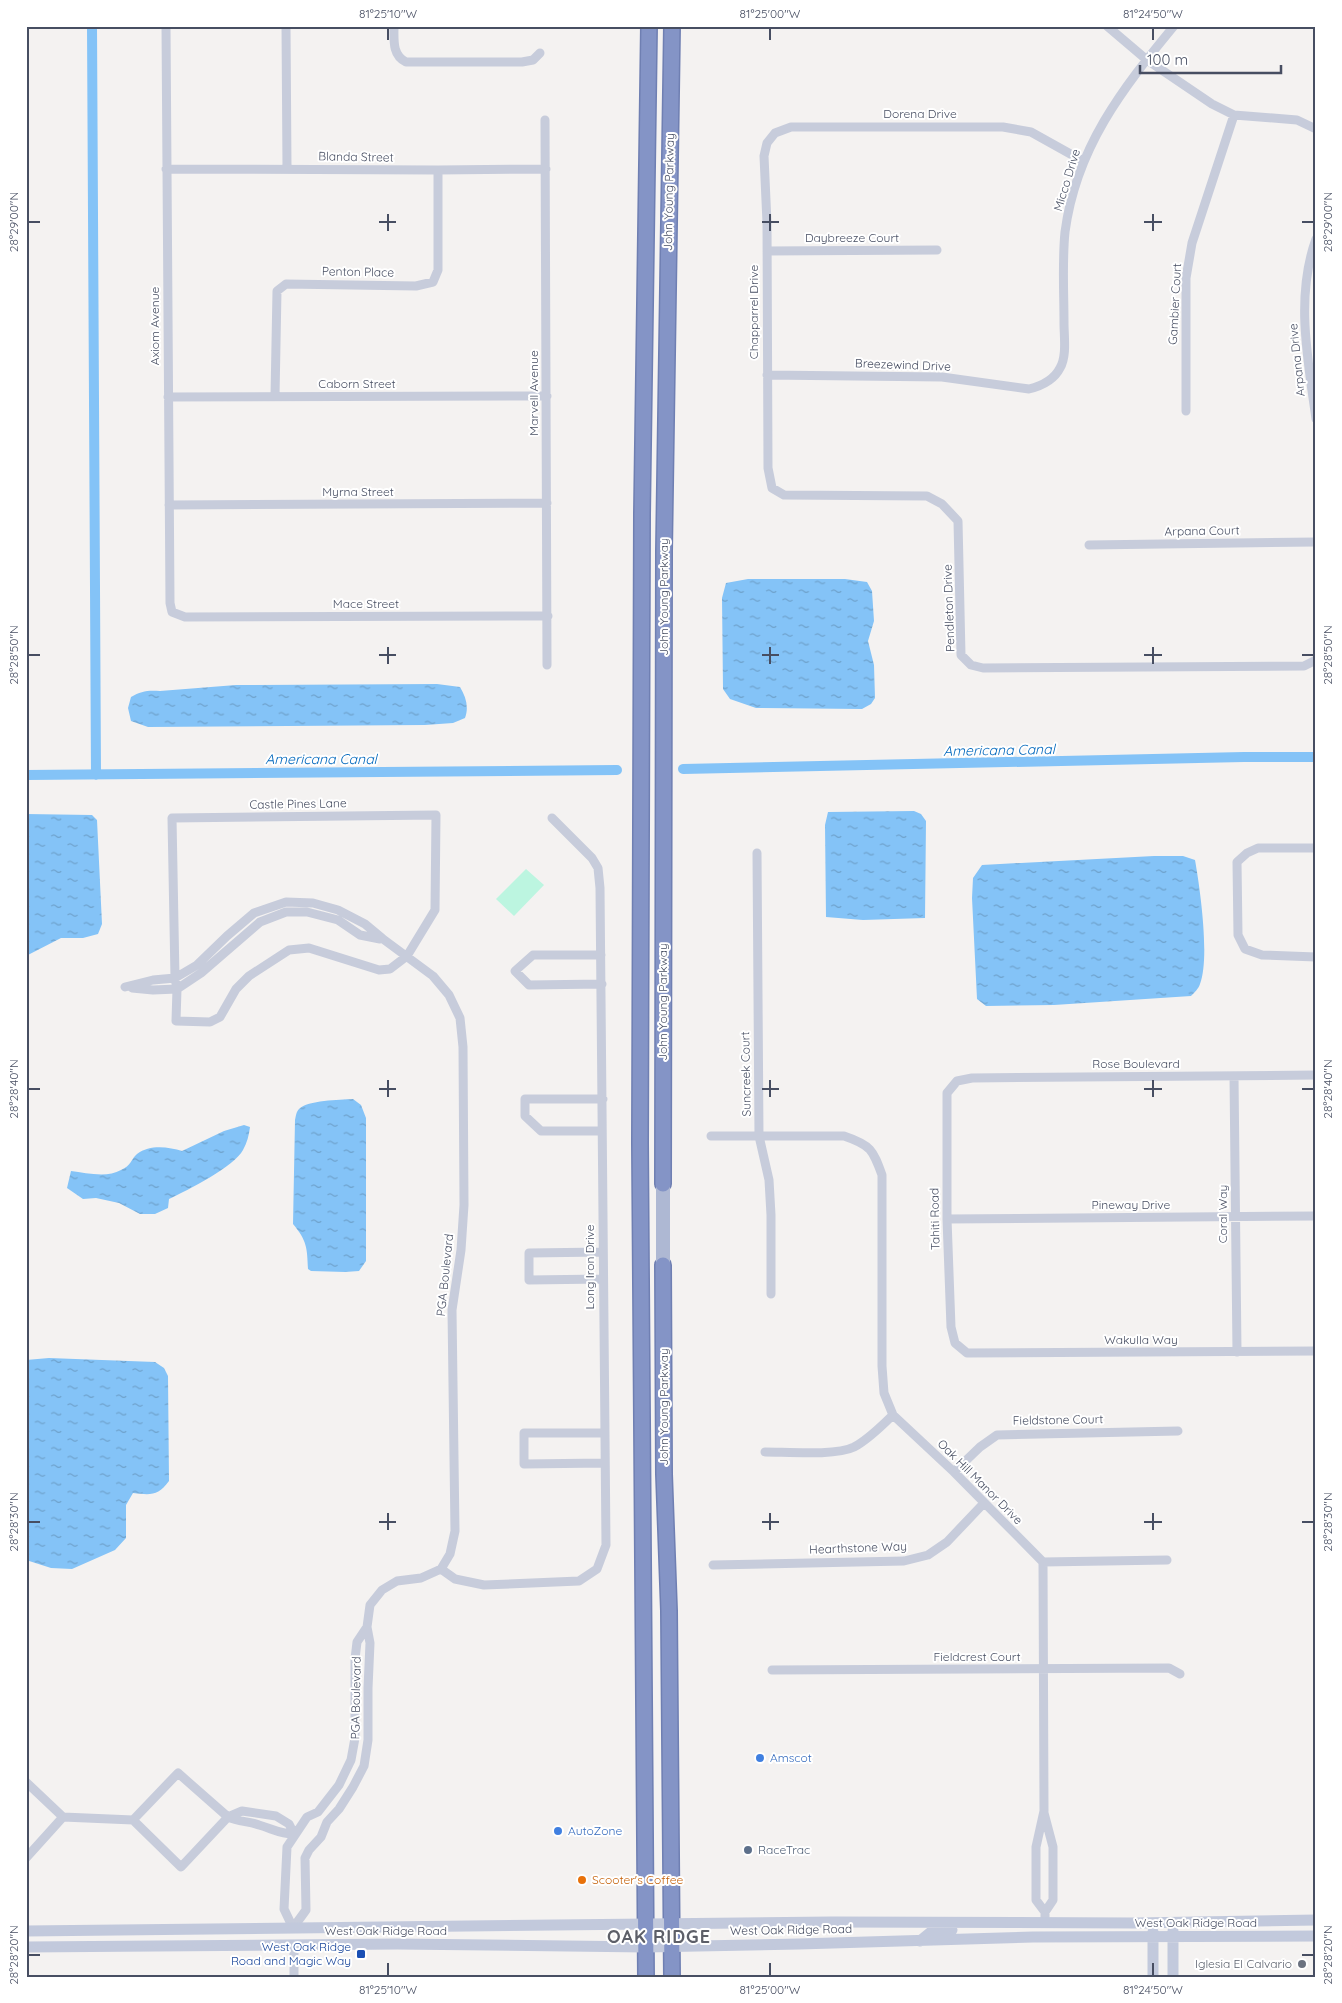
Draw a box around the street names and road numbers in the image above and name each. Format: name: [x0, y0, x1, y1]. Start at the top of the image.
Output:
street label: Dorena Drive: [883, 106, 957, 121]
street label: John Young Parkway: [660, 133, 677, 251]
street label: Micco Drive: [1050, 147, 1083, 213]
street label: Blanda Street: [318, 148, 394, 165]
street label: Daybreeze Court: [805, 230, 899, 245]
street label: Penton Place: [322, 263, 395, 280]
street label: Gambier Court: [1165, 263, 1184, 345]
street label: Chapparrel Drive: [746, 265, 761, 359]
street label: Axiom Avenue: [147, 286, 162, 365]
street label: Arpana Drive: [1285, 323, 1308, 397]
street label: Marvell Avenue: [526, 350, 541, 436]
street label: Breezewind Drive: [855, 355, 952, 374]
street label: Caborn Street: [318, 376, 396, 391]
street label: Myrna Street: [322, 484, 394, 499]
street label: Arpana Court: [1164, 522, 1240, 539]
street label: John Young Parkway: [656, 538, 671, 656]
street label: Pendleton Drive: [939, 564, 958, 652]
street label: Mace Street: [333, 596, 399, 611]
street label: Castle Pines Lane: [249, 795, 347, 812]
street label: John Young Parkway: [655, 943, 670, 1061]
street label: Suncreek Court: [737, 1031, 754, 1117]
street label: Rose Boulevard: [1092, 1056, 1180, 1071]
street label: Coral Way: [1215, 1185, 1230, 1243]
street label: Tahiti Road: [926, 1188, 943, 1250]
street label: Pineway Drive: [1092, 1197, 1171, 1212]
street label: Long Iron Drive: [582, 1224, 597, 1310]
street label: PGA Boulevard: [433, 1233, 456, 1317]
street label: Wakulla Way: [1104, 1332, 1178, 1347]
street label: John Young Parkway: [656, 1348, 671, 1466]
street label: Fieldstone Court: [1013, 1411, 1103, 1428]
street label: Oak Hill Manor Drive: [935, 1436, 1026, 1528]
street label: Hearthstone Way: [809, 1538, 907, 1557]
street label: Fieldcrest Court: [934, 1649, 1020, 1664]
street label: PGA Boulevard: [347, 1656, 364, 1740]
street label: West Oak Ridge Road: [1135, 1915, 1257, 1930]
street label: West Oak Ridge Road: [730, 1921, 852, 1938]
street label: West Oak Ridge Road: [325, 1923, 447, 1938]

